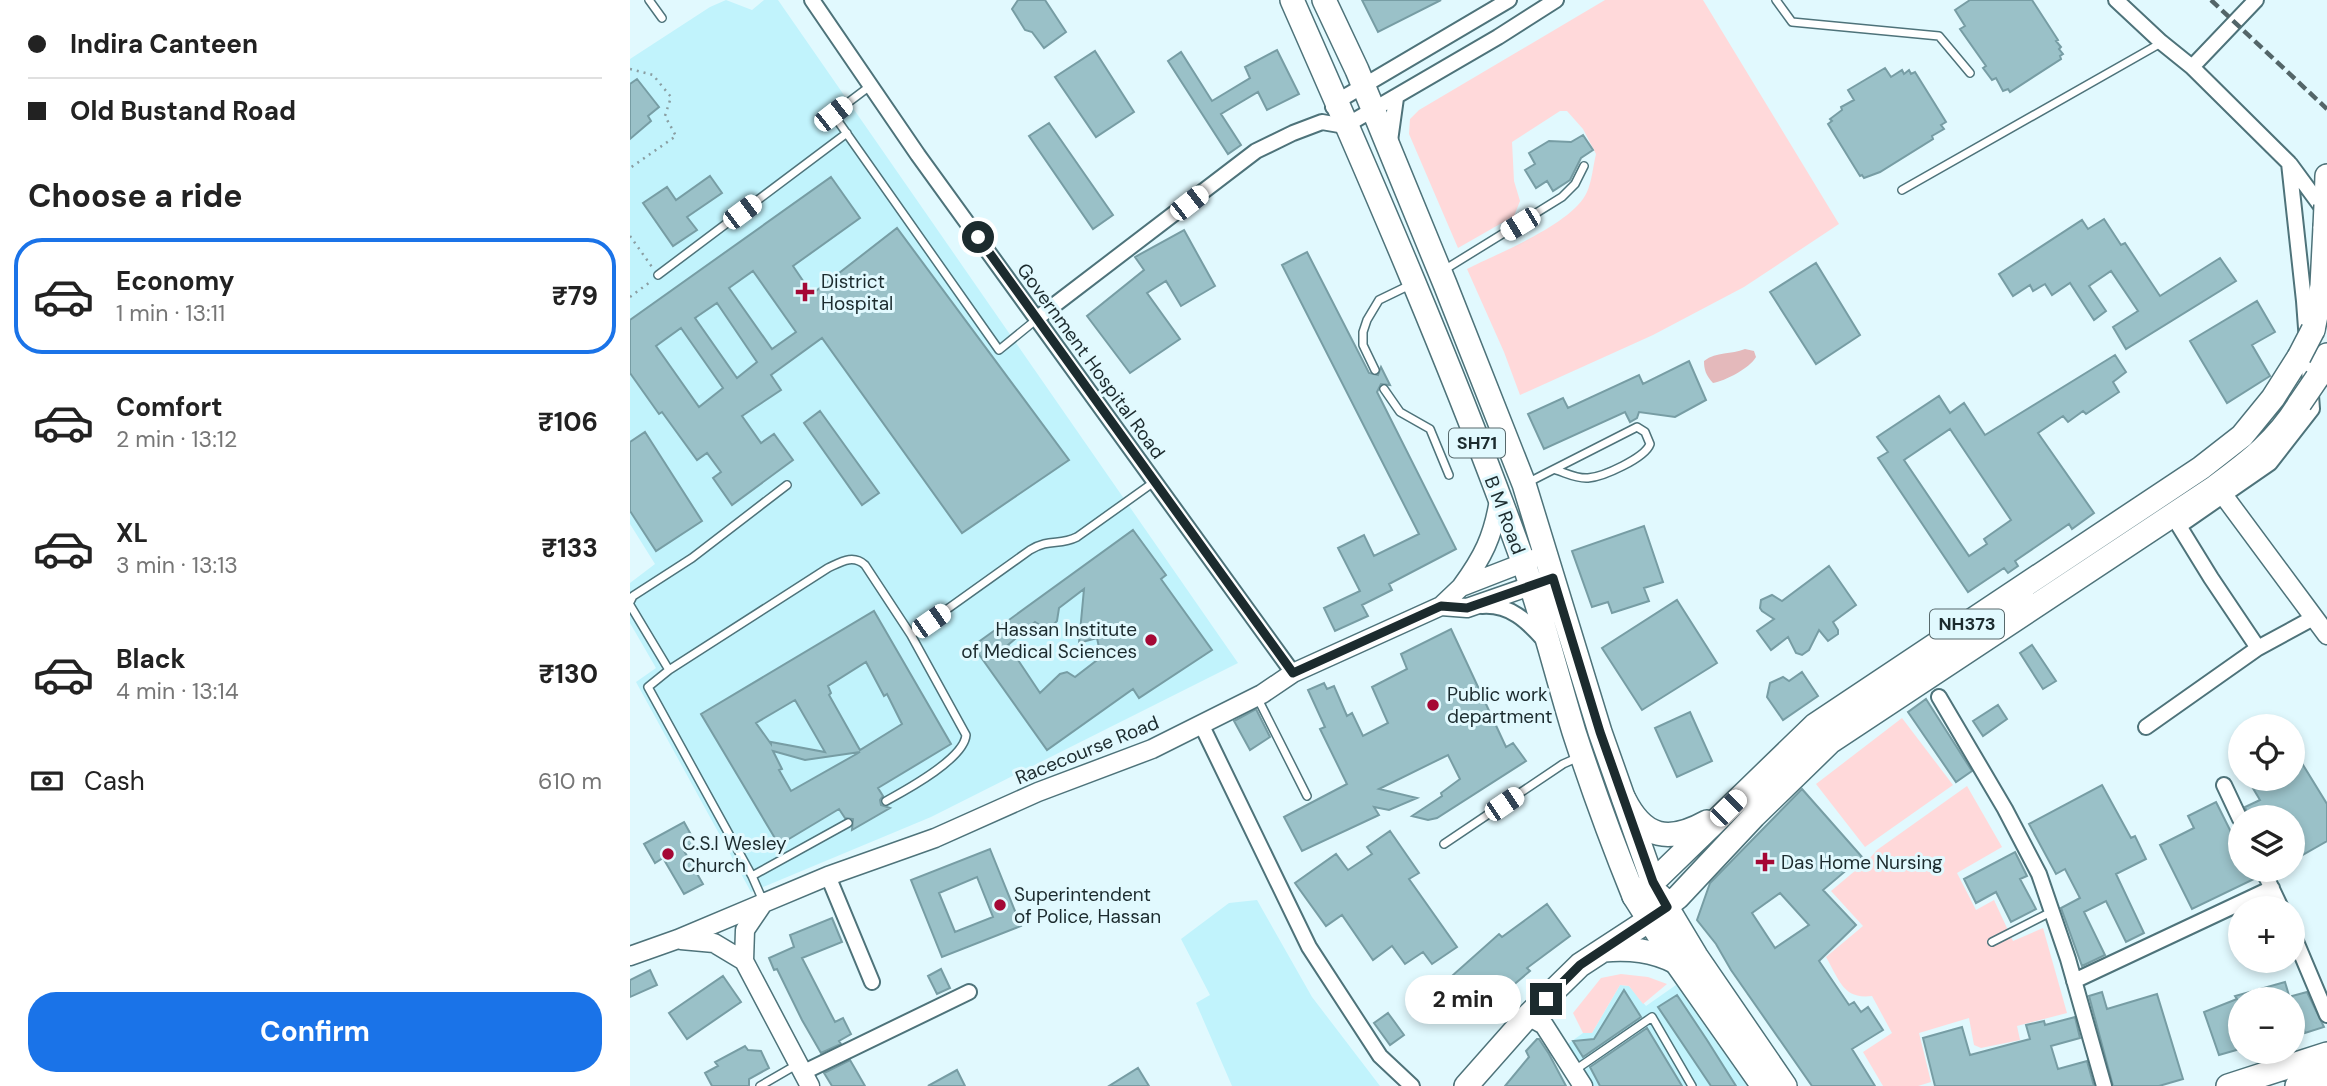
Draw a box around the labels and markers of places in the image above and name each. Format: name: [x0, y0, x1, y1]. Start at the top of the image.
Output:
place label: District Hospital: [821, 269, 893, 316]
marker: District Hospital: [795, 282, 815, 302]
place label: Hassan Institute of Medical Sciences: [961, 617, 1137, 664]
marker: Hassan Institute of Medical Sciences: [1143, 632, 1159, 648]
place label: Public work department: [1447, 682, 1553, 729]
marker: Public work department: [1425, 697, 1441, 713]
place label: C.S.I Wesley Church: [682, 831, 787, 878]
marker: C.S.I Wesley Church: [660, 846, 676, 862]
place label: Das Home Nursing: [1781, 850, 1943, 875]
marker: Das Home Nursing: [1755, 852, 1775, 872]
place label: Superintendent of Police, Hassan: [1014, 882, 1161, 929]
marker: Superintendent of Police, Hassan: [992, 897, 1008, 913]

